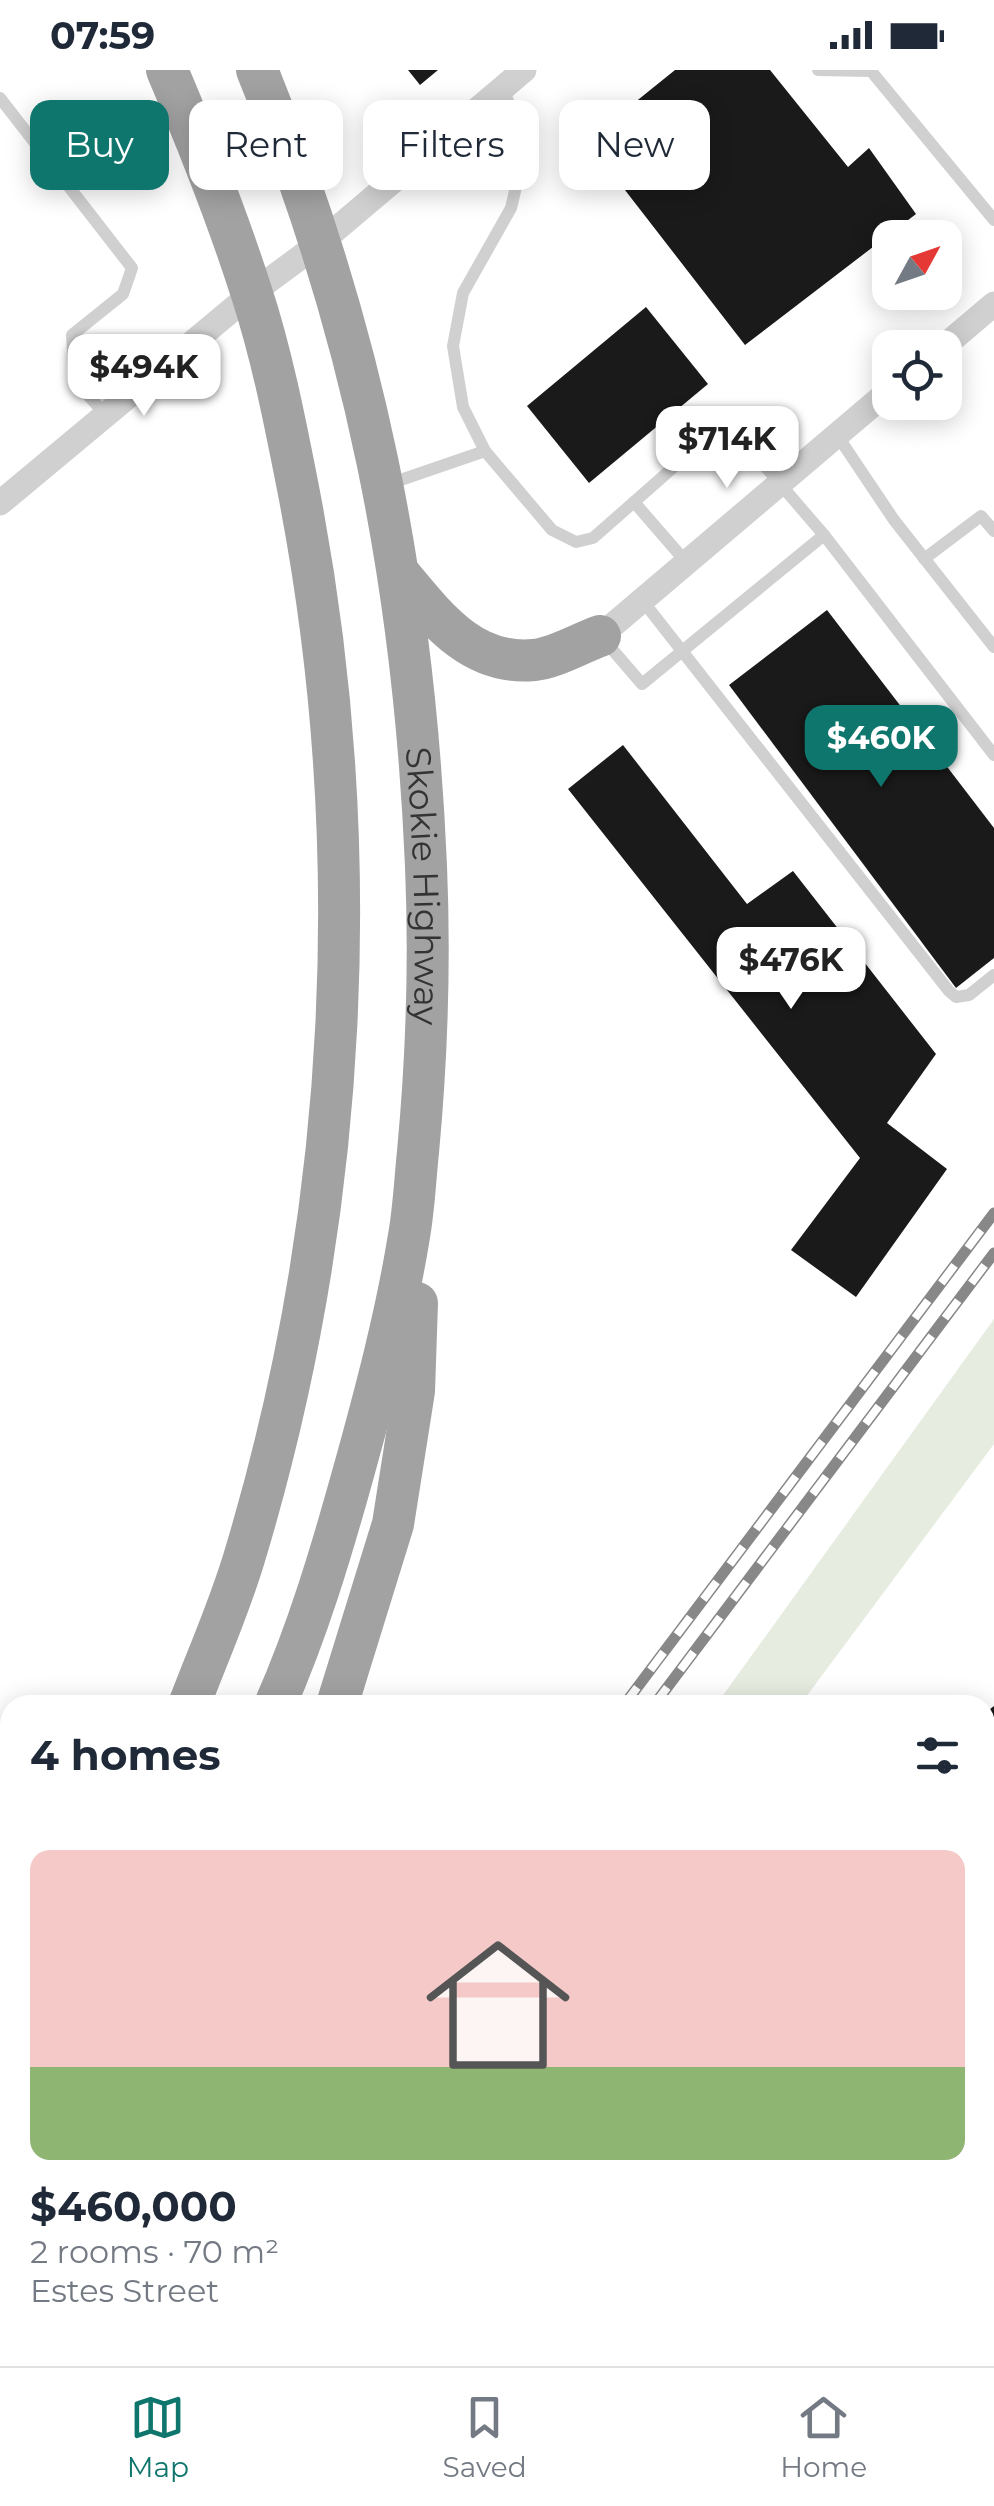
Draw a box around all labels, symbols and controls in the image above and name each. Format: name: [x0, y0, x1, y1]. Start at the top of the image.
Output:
text: 07:59: [50, 12, 155, 59]
chip: Buy: [30, 100, 169, 190]
chip: Rent: [189, 100, 343, 190]
chip: Filters: [363, 100, 539, 190]
chip: New: [559, 100, 710, 190]
north arrow: [872, 220, 962, 310]
map controls: [872, 220, 962, 420]
button: locate: [872, 330, 962, 420]
pin: $494K: [74, 334, 214, 419]
text: $494K: [90, 347, 198, 386]
pin: $714K: [657, 406, 797, 491]
text: $714K: [678, 419, 776, 458]
pin: $460K: [811, 705, 951, 790]
text: $460K: [827, 718, 935, 757]
street label: Skokie Highway: [397, 745, 449, 1026]
pin: $476K: [721, 927, 861, 1012]
text: $476K: [739, 940, 843, 979]
icon: filters: [910, 1728, 965, 1783]
text: 4 homes: [30, 1729, 221, 1781]
icon: home: [408, 1915, 588, 2095]
text: $460,000: [30, 2180, 237, 2232]
text: 2 rooms · 70 m²: [30, 2232, 279, 2271]
text: Estes Street: [30, 2271, 219, 2310]
tab: Map: [127, 2390, 189, 2484]
tab: Saved: [443, 2390, 527, 2484]
tab: Home: [780, 2390, 867, 2484]

